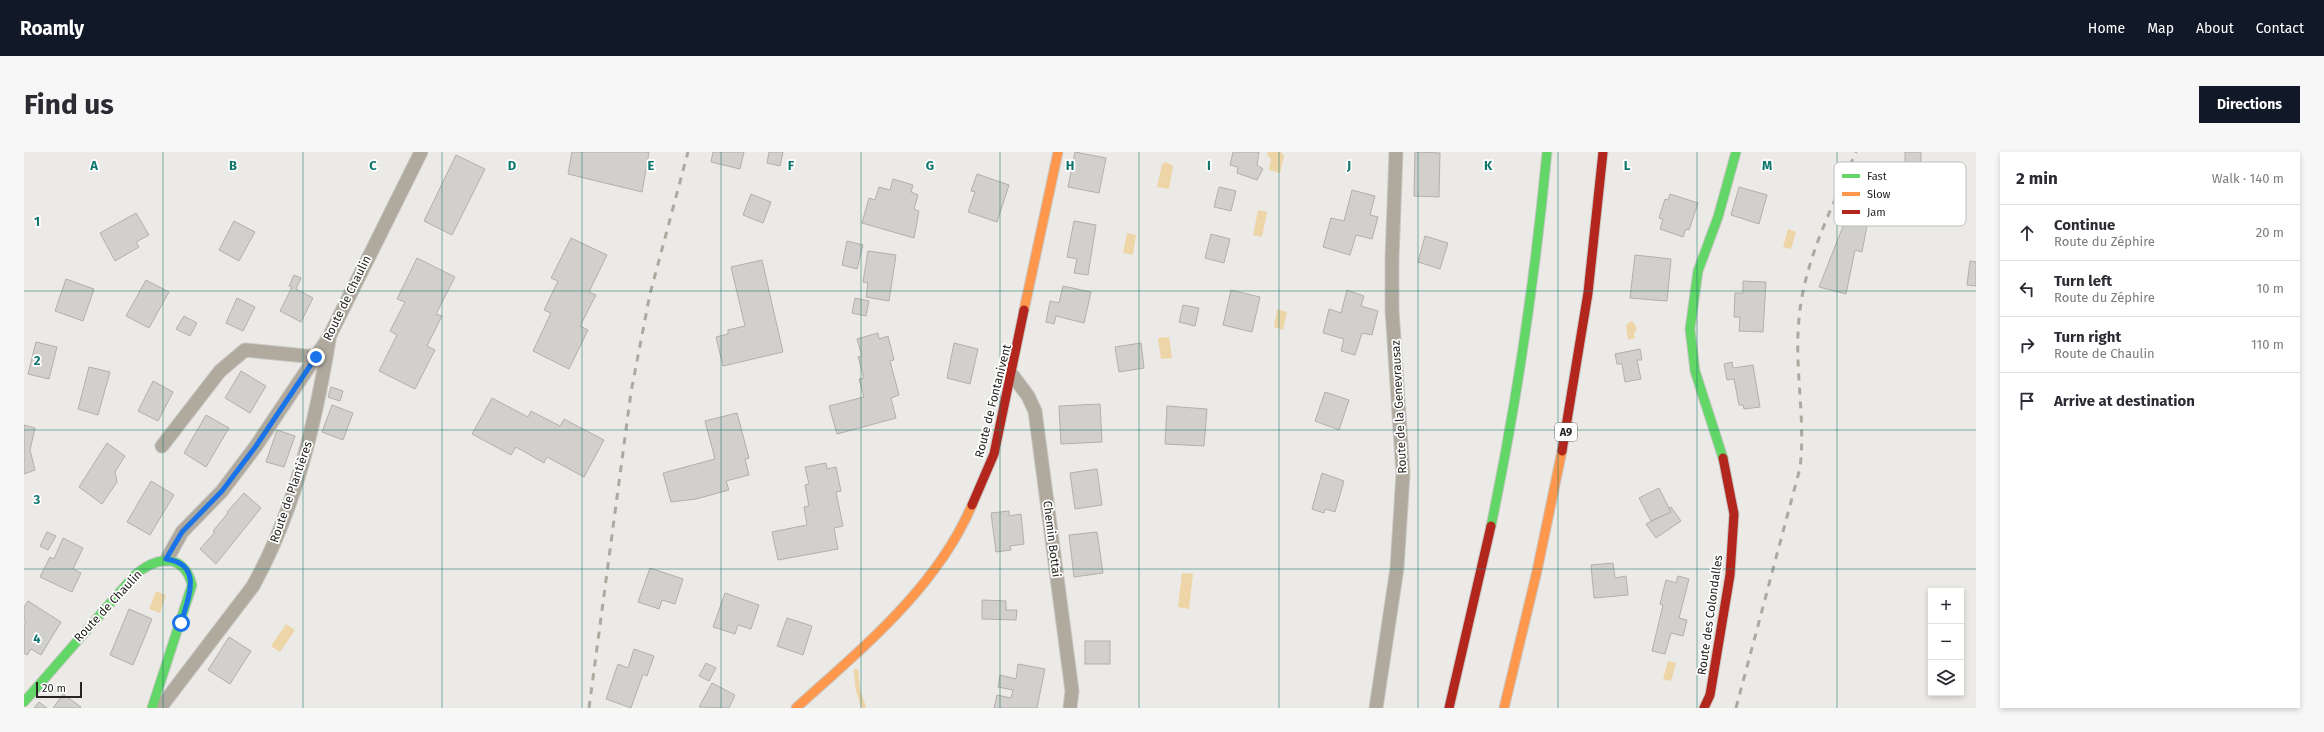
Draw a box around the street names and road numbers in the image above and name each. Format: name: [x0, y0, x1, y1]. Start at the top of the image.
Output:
street label: Route de Chaulin: [320, 253, 374, 343]
street label: Route de la Genevrausaz: [1389, 340, 1409, 474]
street label: Route de Fontanivent: [972, 342, 1014, 459]
road number: A9: [1555, 423, 1577, 441]
street label: Route de Plantières: [267, 439, 315, 545]
street label: Chemin Bottai: [1040, 500, 1064, 578]
street label: Route des Colondalles: [1695, 554, 1725, 676]
street label: Route de Chaulin: [71, 567, 145, 645]

